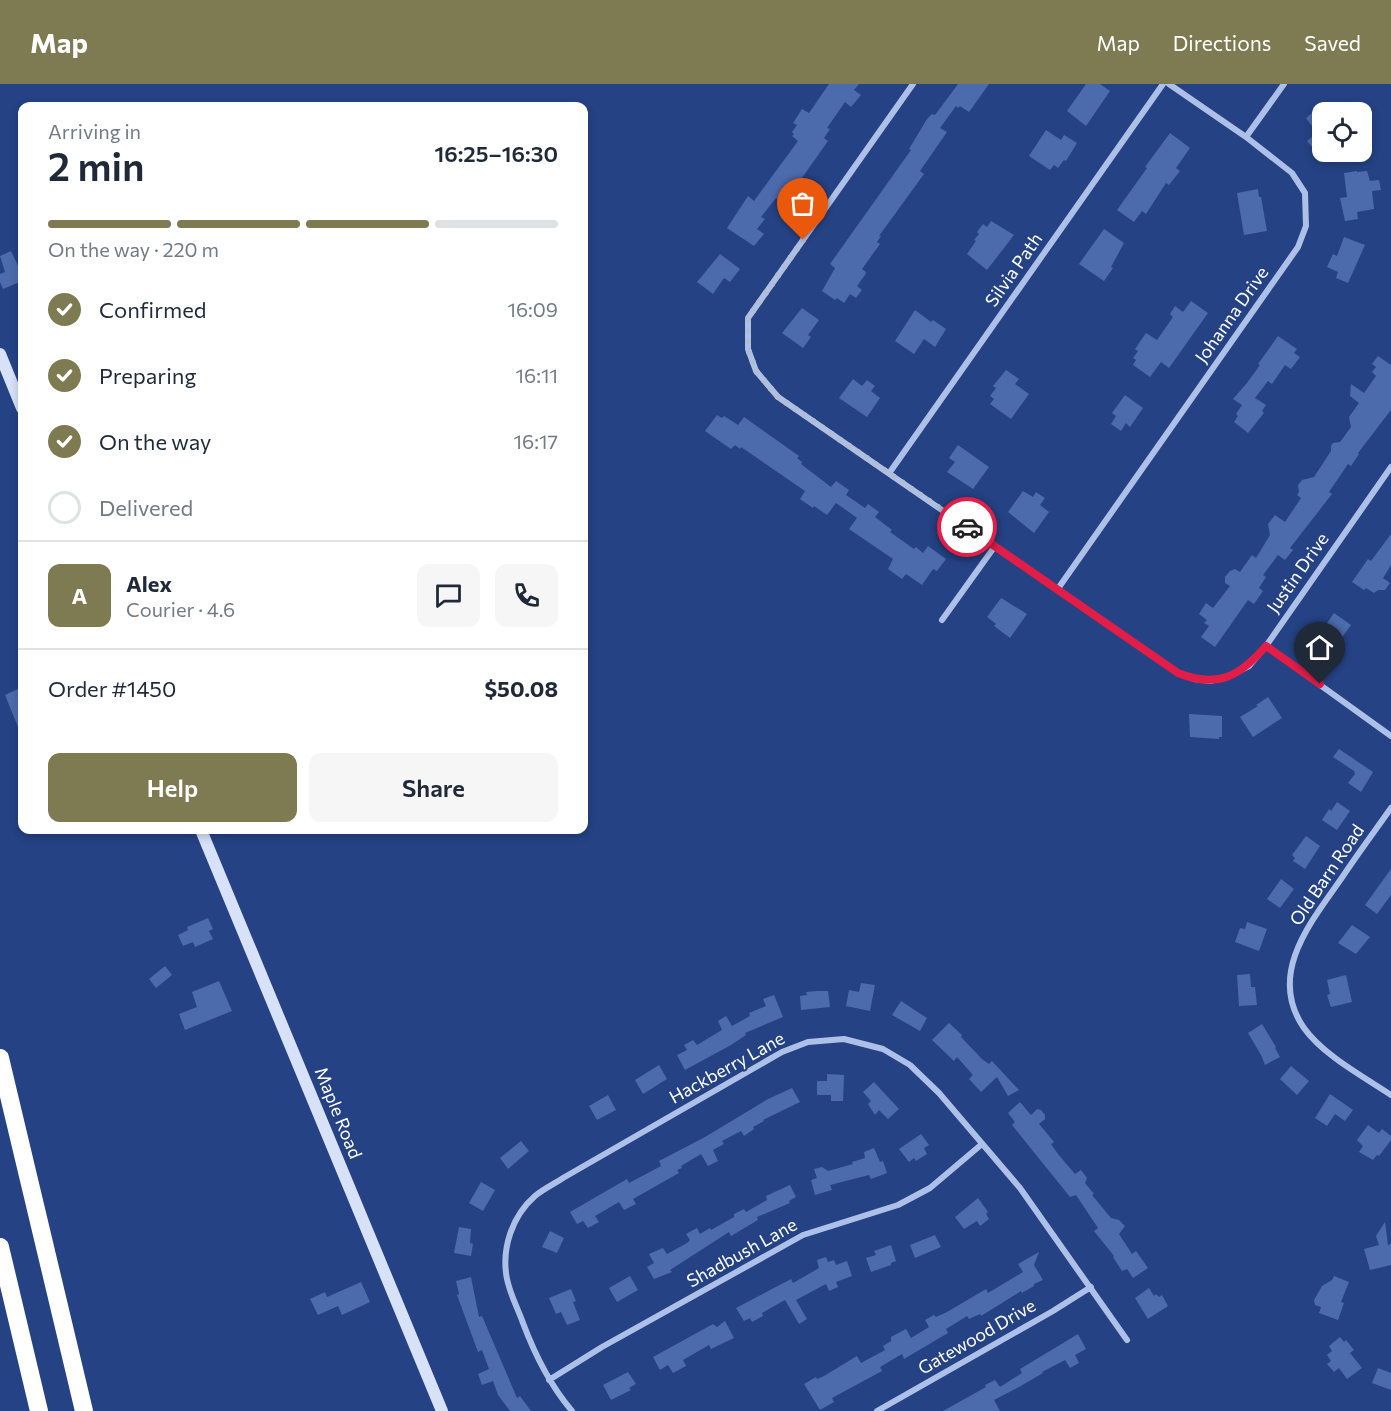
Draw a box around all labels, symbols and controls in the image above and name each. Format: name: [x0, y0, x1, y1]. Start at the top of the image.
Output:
text: Map: [30, 25, 88, 59]
text: Map: [1097, 30, 1140, 55]
text: Directions: [1173, 30, 1271, 55]
text: Saved: [1304, 30, 1361, 55]
map controls: [1312, 102, 1372, 162]
button: locate: [1312, 102, 1372, 162]
text: Arriving in: [48, 119, 141, 143]
text: 16:25–16:30: [434, 140, 558, 167]
text: 2 min: [48, 141, 145, 189]
pin: [777, 178, 828, 240]
icon: bag: [786, 187, 819, 220]
street label: Silvia Path: [980, 228, 1047, 311]
text: On the way · 220 m: [48, 237, 219, 261]
street label: Johanna Drive: [1190, 262, 1273, 367]
icon: check: [48, 293, 81, 326]
text: Confirmed: [99, 296, 206, 323]
text: 16:09: [507, 297, 558, 321]
icon: check: [48, 359, 81, 392]
text: Preparing: [99, 362, 196, 389]
text: 16:11: [515, 363, 558, 387]
icon: check: [48, 425, 81, 458]
text: On the way: [99, 428, 211, 455]
text: 16:17: [513, 429, 558, 453]
text: Delivered: [99, 494, 193, 521]
courier: [937, 497, 997, 557]
icon: car: [951, 511, 984, 544]
street label: Justin Drive: [1262, 528, 1333, 617]
button: chat: [417, 564, 480, 627]
button: phone: [495, 564, 558, 627]
text: Alex: [126, 570, 172, 597]
text: A: [72, 582, 87, 609]
text: Courier · 4.6: [126, 597, 235, 621]
pin: [1294, 622, 1345, 684]
icon: home: [1303, 631, 1336, 664]
text: Order #1450: [48, 675, 176, 702]
text: $50.08: [484, 675, 558, 702]
button: Help: [48, 753, 297, 822]
button: Share: [309, 753, 558, 822]
street label: Old Barn Road: [1284, 820, 1368, 929]
street label: Hackberry Lane: [665, 1026, 788, 1108]
street label: Maple Road: [311, 1064, 367, 1162]
street label: Shadbush Lane: [682, 1213, 801, 1292]
street label: Gatewood Drive: [914, 1294, 1039, 1379]

